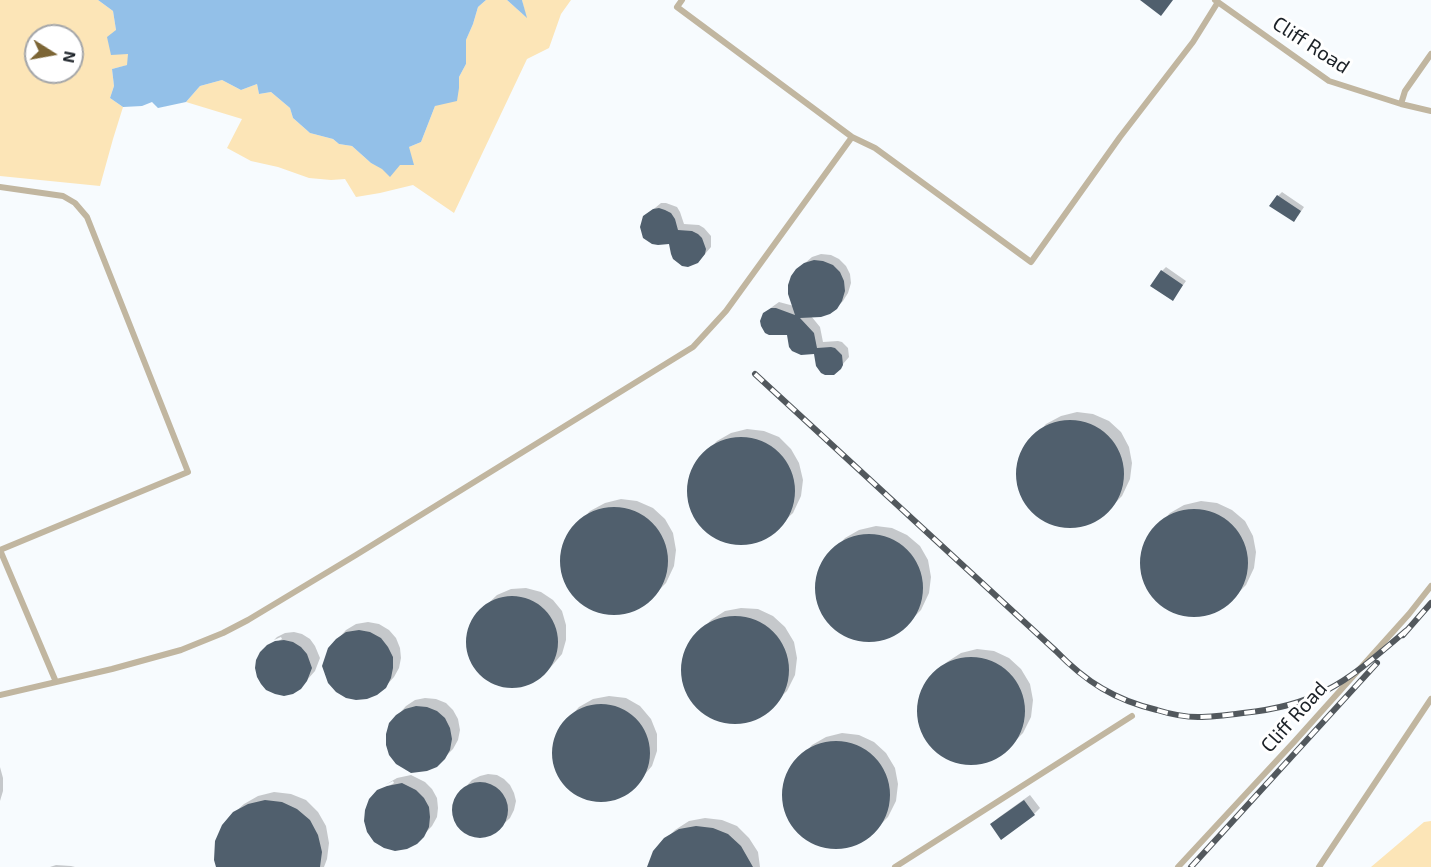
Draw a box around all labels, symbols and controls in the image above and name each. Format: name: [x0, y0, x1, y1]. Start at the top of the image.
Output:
street label: Cliff Road: [1268, 11, 1354, 79]
north arrow: [24, 24, 84, 84]
text: N: [60, 50, 81, 65]
street label: Cliff Road: [1256, 677, 1332, 757]

